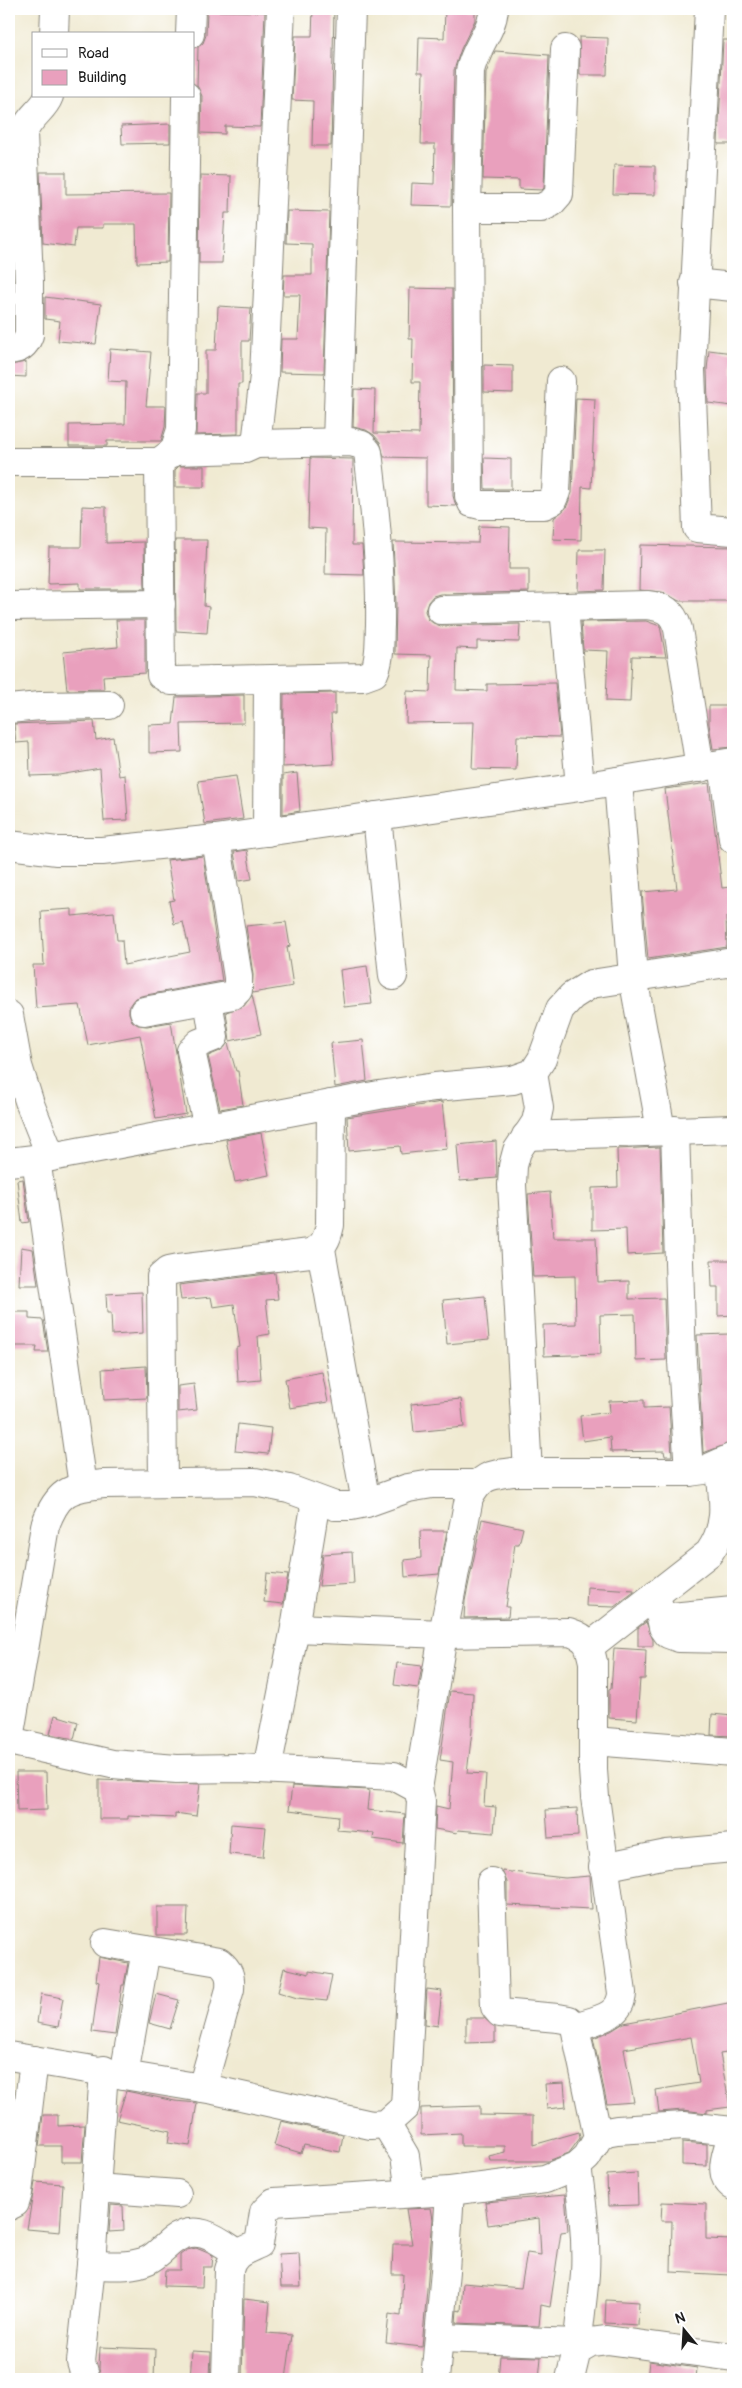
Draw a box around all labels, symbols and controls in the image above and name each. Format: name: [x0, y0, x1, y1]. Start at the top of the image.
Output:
legend: [32, 32, 195, 98]
text: Road: [78, 44, 109, 63]
text: Building: [78, 68, 126, 87]
north arrow: [660, 2306, 710, 2356]
text: N: [673, 2309, 687, 2328]

